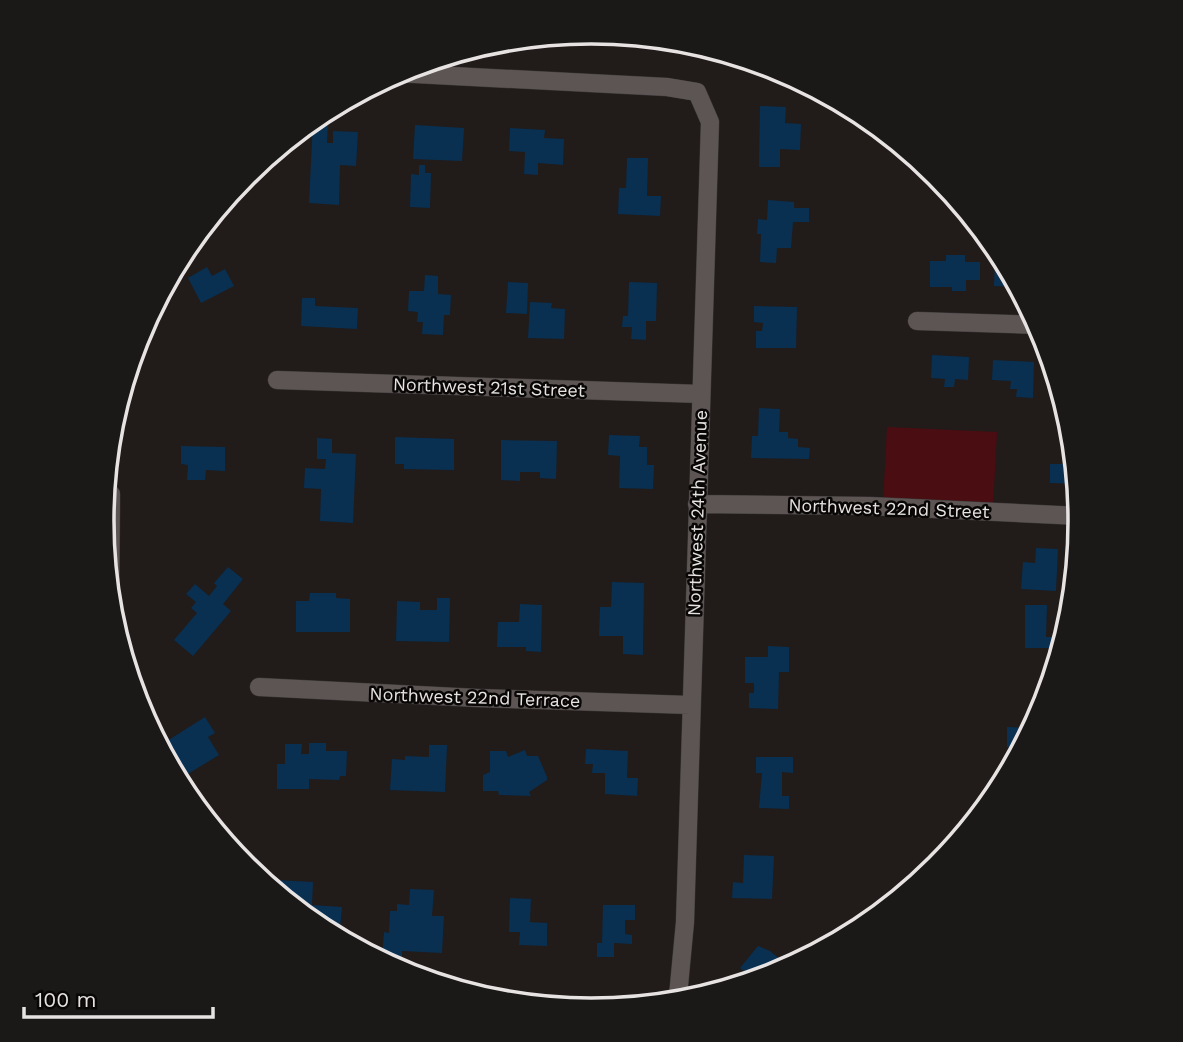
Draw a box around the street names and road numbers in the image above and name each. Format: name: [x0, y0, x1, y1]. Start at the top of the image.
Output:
street label: Northwest 21st Street: [392, 373, 586, 401]
street label: Northwest 24th Avenue: [683, 410, 711, 616]
street label: Northwest 22nd Street: [788, 494, 990, 522]
street label: Northwest 22nd Terrace: [369, 683, 581, 711]

